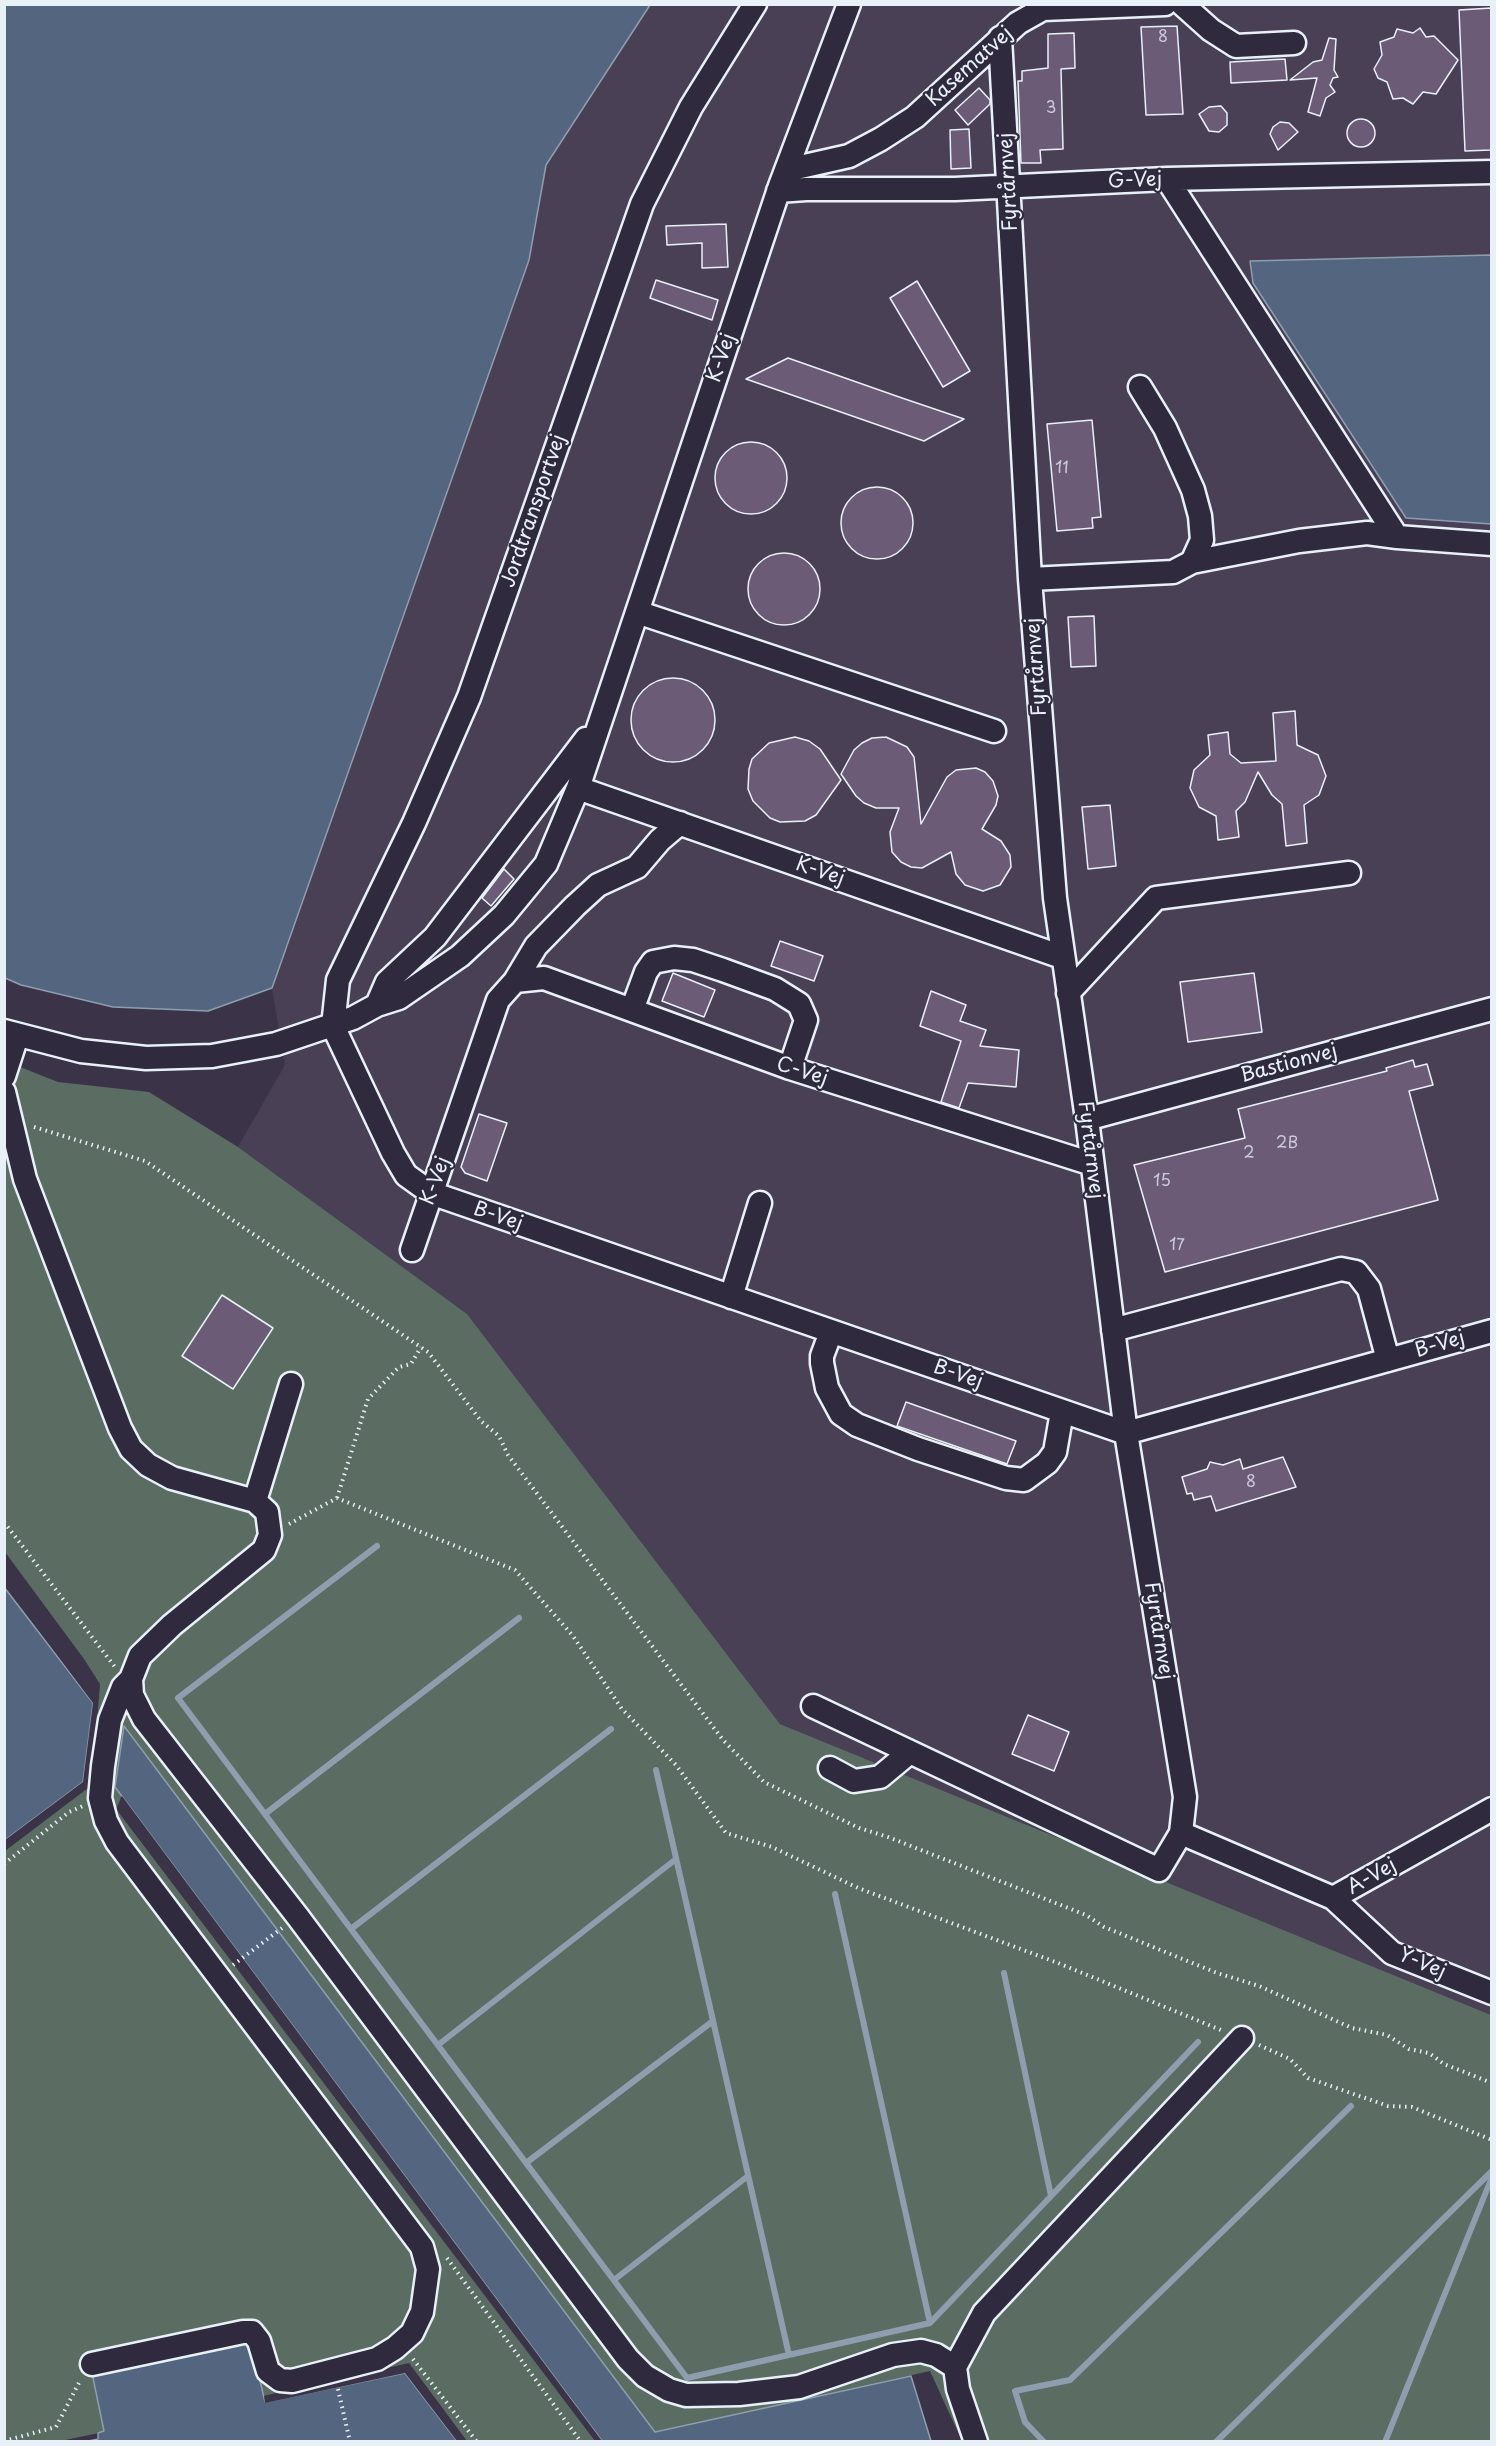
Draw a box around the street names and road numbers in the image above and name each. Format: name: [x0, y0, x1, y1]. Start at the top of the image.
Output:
street label: Kasematvej: [922, 22, 1018, 112]
street label: Fyrtårnvej: [994, 132, 1024, 232]
street label: G-Vej: [1107, 168, 1163, 194]
street label: K-Vej: [703, 330, 741, 386]
street label: Jordtransportvej: [497, 431, 571, 591]
street label: Fyrtårnvej: [1022, 617, 1052, 717]
street label: K-Vej: [792, 853, 848, 891]
street label: Bastionvej: [1238, 1040, 1340, 1088]
street label: C-Vej: [773, 1052, 831, 1092]
street label: Fyrtårnvej: [1072, 1100, 1108, 1200]
street label: K-Vej: [416, 1153, 456, 1209]
street label: B-Vej: [470, 1197, 526, 1237]
street label: B-Vej: [1412, 1326, 1468, 1364]
street label: B-Vej: [930, 1355, 986, 1395]
street label: Fyrtårnvej: [1138, 1580, 1178, 1682]
street label: A-Vej: [1343, 1854, 1401, 1900]
street label: Y-Vej: [1395, 1943, 1449, 1985]

